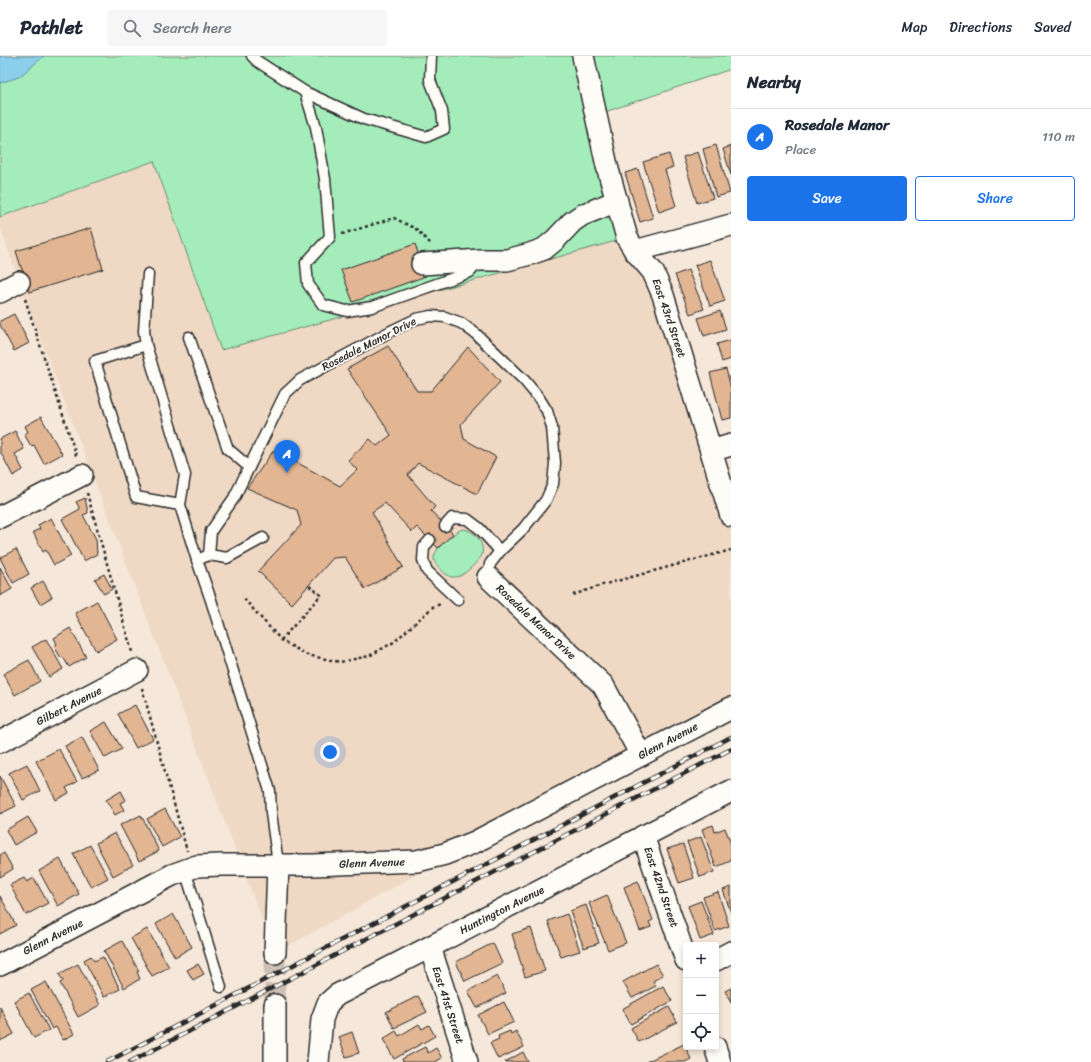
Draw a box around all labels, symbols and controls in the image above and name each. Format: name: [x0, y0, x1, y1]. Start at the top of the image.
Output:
search box: [107, 10, 387, 46]
text: Pathlet: [20, 11, 83, 44]
text: Search here: [153, 15, 232, 41]
text: Map: [901, 15, 927, 40]
text: Directions: [949, 15, 1012, 40]
text: Saved: [1034, 15, 1071, 40]
icon: search: [121, 17, 143, 39]
text: Nearby: [747, 67, 801, 97]
text: Rosedale Manor: [785, 112, 889, 138]
text: A: [756, 125, 764, 148]
text: 110 m: [1042, 125, 1075, 148]
text: Place: [785, 138, 816, 161]
button: Save: [747, 176, 907, 221]
button: Share: [915, 176, 1075, 221]
street label: East 43rd Street: [647, 276, 692, 360]
street label: Rosedale Manor Drive: [318, 312, 420, 376]
pin: A: [274, 440, 300, 473]
street label: Rosedale Manor Drive: [491, 580, 581, 665]
street label: Gilbert Avenue: [33, 681, 106, 731]
street label: Glenn Avenue: [634, 717, 702, 765]
your location: [320, 742, 340, 762]
street label: East 42nd Street: [638, 844, 684, 930]
street label: Glenn Avenue: [339, 852, 406, 874]
street label: Huntington Avenue: [456, 880, 548, 940]
street label: Glenn Avenue: [19, 913, 87, 960]
map controls: [683, 942, 719, 1050]
button: +: [683, 942, 719, 978]
street label: East 41st Street: [427, 964, 470, 1046]
button: −: [683, 978, 719, 1014]
button: locate: [683, 1014, 719, 1050]

